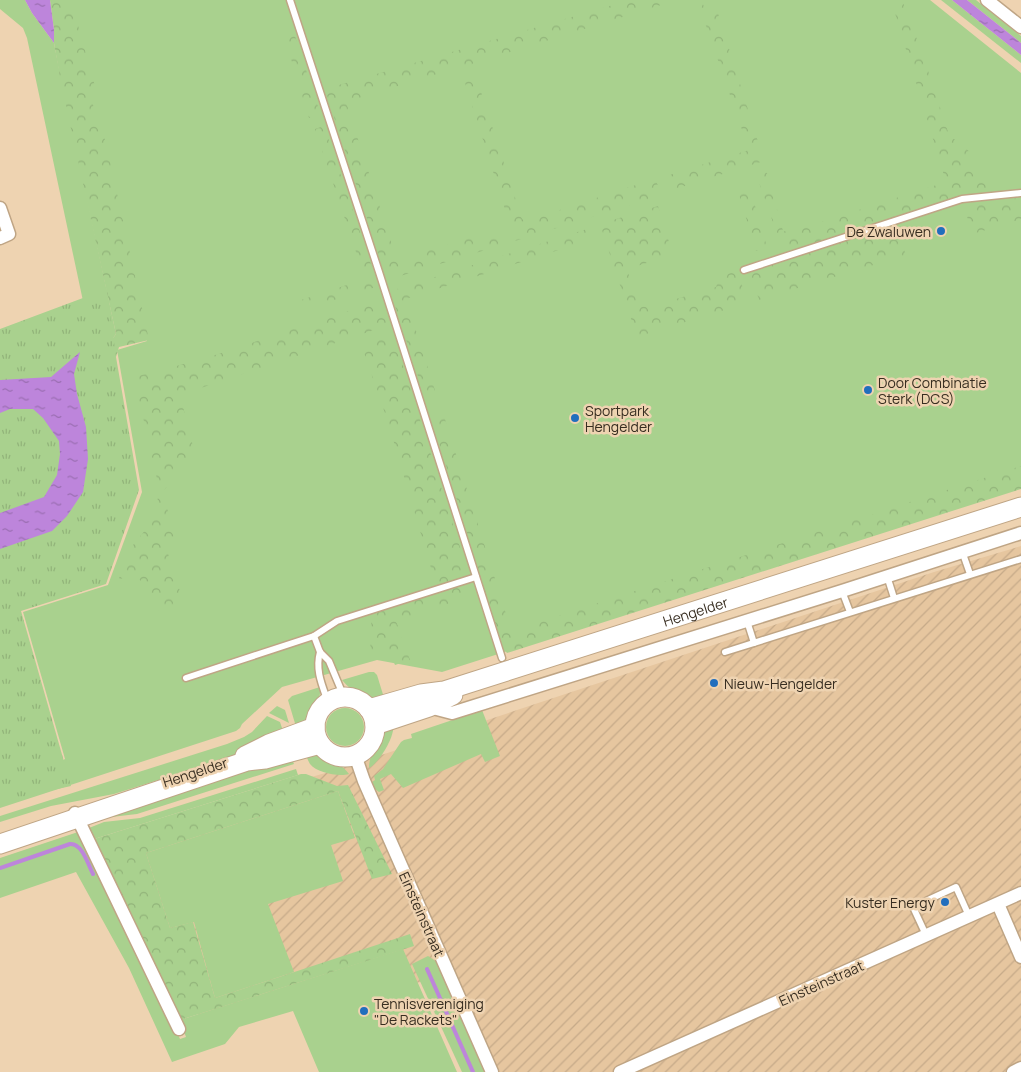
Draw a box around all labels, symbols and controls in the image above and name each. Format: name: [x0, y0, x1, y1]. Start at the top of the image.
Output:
place label: De Zwaluwen: [846, 222, 931, 241]
marker: De Zwaluwen: [935, 225, 947, 237]
place label: Door Combinatie Sterk (DCS): [878, 373, 987, 408]
marker: Door Combinatie Sterk (DCS): [862, 384, 874, 396]
place label: Sportpark Hengelder: [585, 401, 652, 436]
marker: Sportpark Hengelder: [569, 412, 581, 424]
street label: Hengelder: [660, 592, 730, 630]
place label: Nieuw-Hengelder: [724, 674, 837, 693]
marker: Nieuw-Hengelder: [708, 677, 720, 689]
street label: Hengelder: [160, 753, 230, 791]
street label: Einsteinstraat: [395, 869, 449, 960]
place label: Kuster Energy: [845, 893, 936, 912]
marker: Kuster Energy: [939, 896, 951, 908]
street label: Einsteinstraat: [776, 956, 867, 1010]
place label: Tennisvereniging "De Rackets": [374, 994, 484, 1029]
marker: Tennisvereniging "De Rackets": [358, 1005, 370, 1017]

